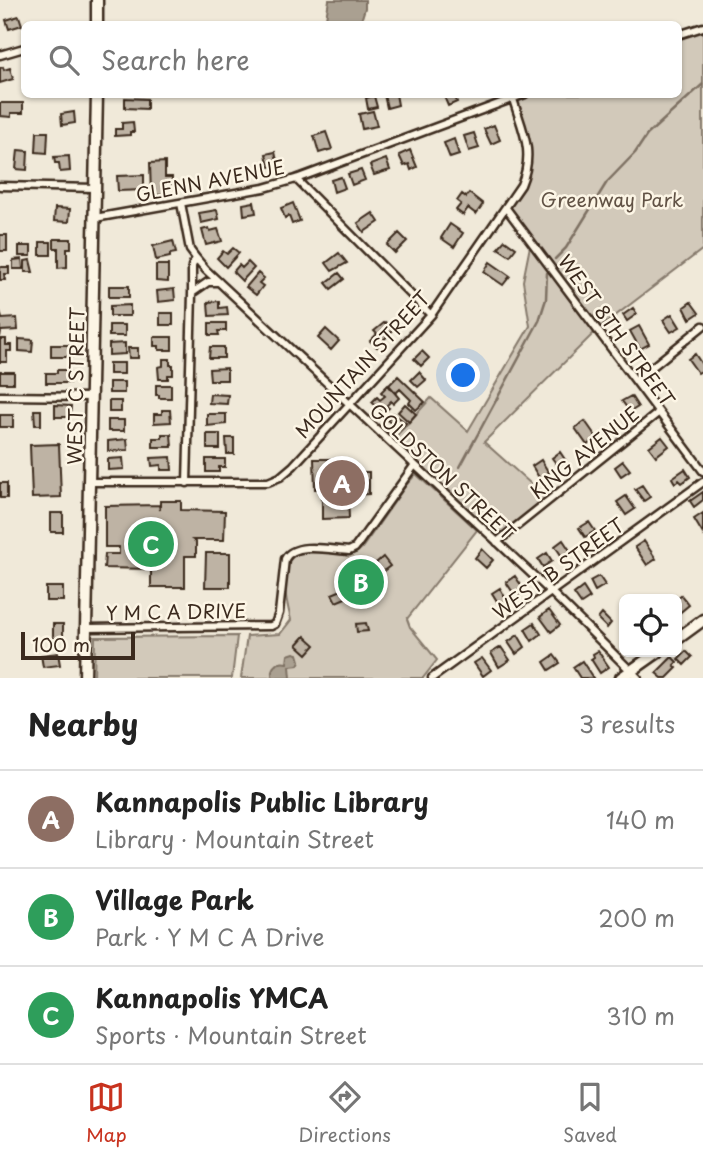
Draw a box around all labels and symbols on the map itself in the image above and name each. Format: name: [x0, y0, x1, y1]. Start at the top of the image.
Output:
street label: GLENN AVENUE: [133, 152, 287, 208]
park label: Greenway Park: [541, 185, 684, 213]
street label: WEST 8TH STREET: [552, 248, 682, 412]
street label: MOUNTAIN STREET: [288, 284, 436, 444]
street label: WEST C STREET: [60, 307, 90, 465]
your location: [446, 358, 480, 392]
street label: GOLDSTON STREET: [364, 396, 522, 546]
street label: KING AVENUE: [523, 399, 645, 505]
pin: A: [319, 457, 365, 509]
street label: WEST B STREET: [486, 511, 630, 625]
pin: C: [128, 518, 174, 570]
pin: B: [338, 556, 384, 608]
street label: Y M C A DRIVE: [106, 596, 246, 626]
scale bar: [21, 629, 135, 661]

